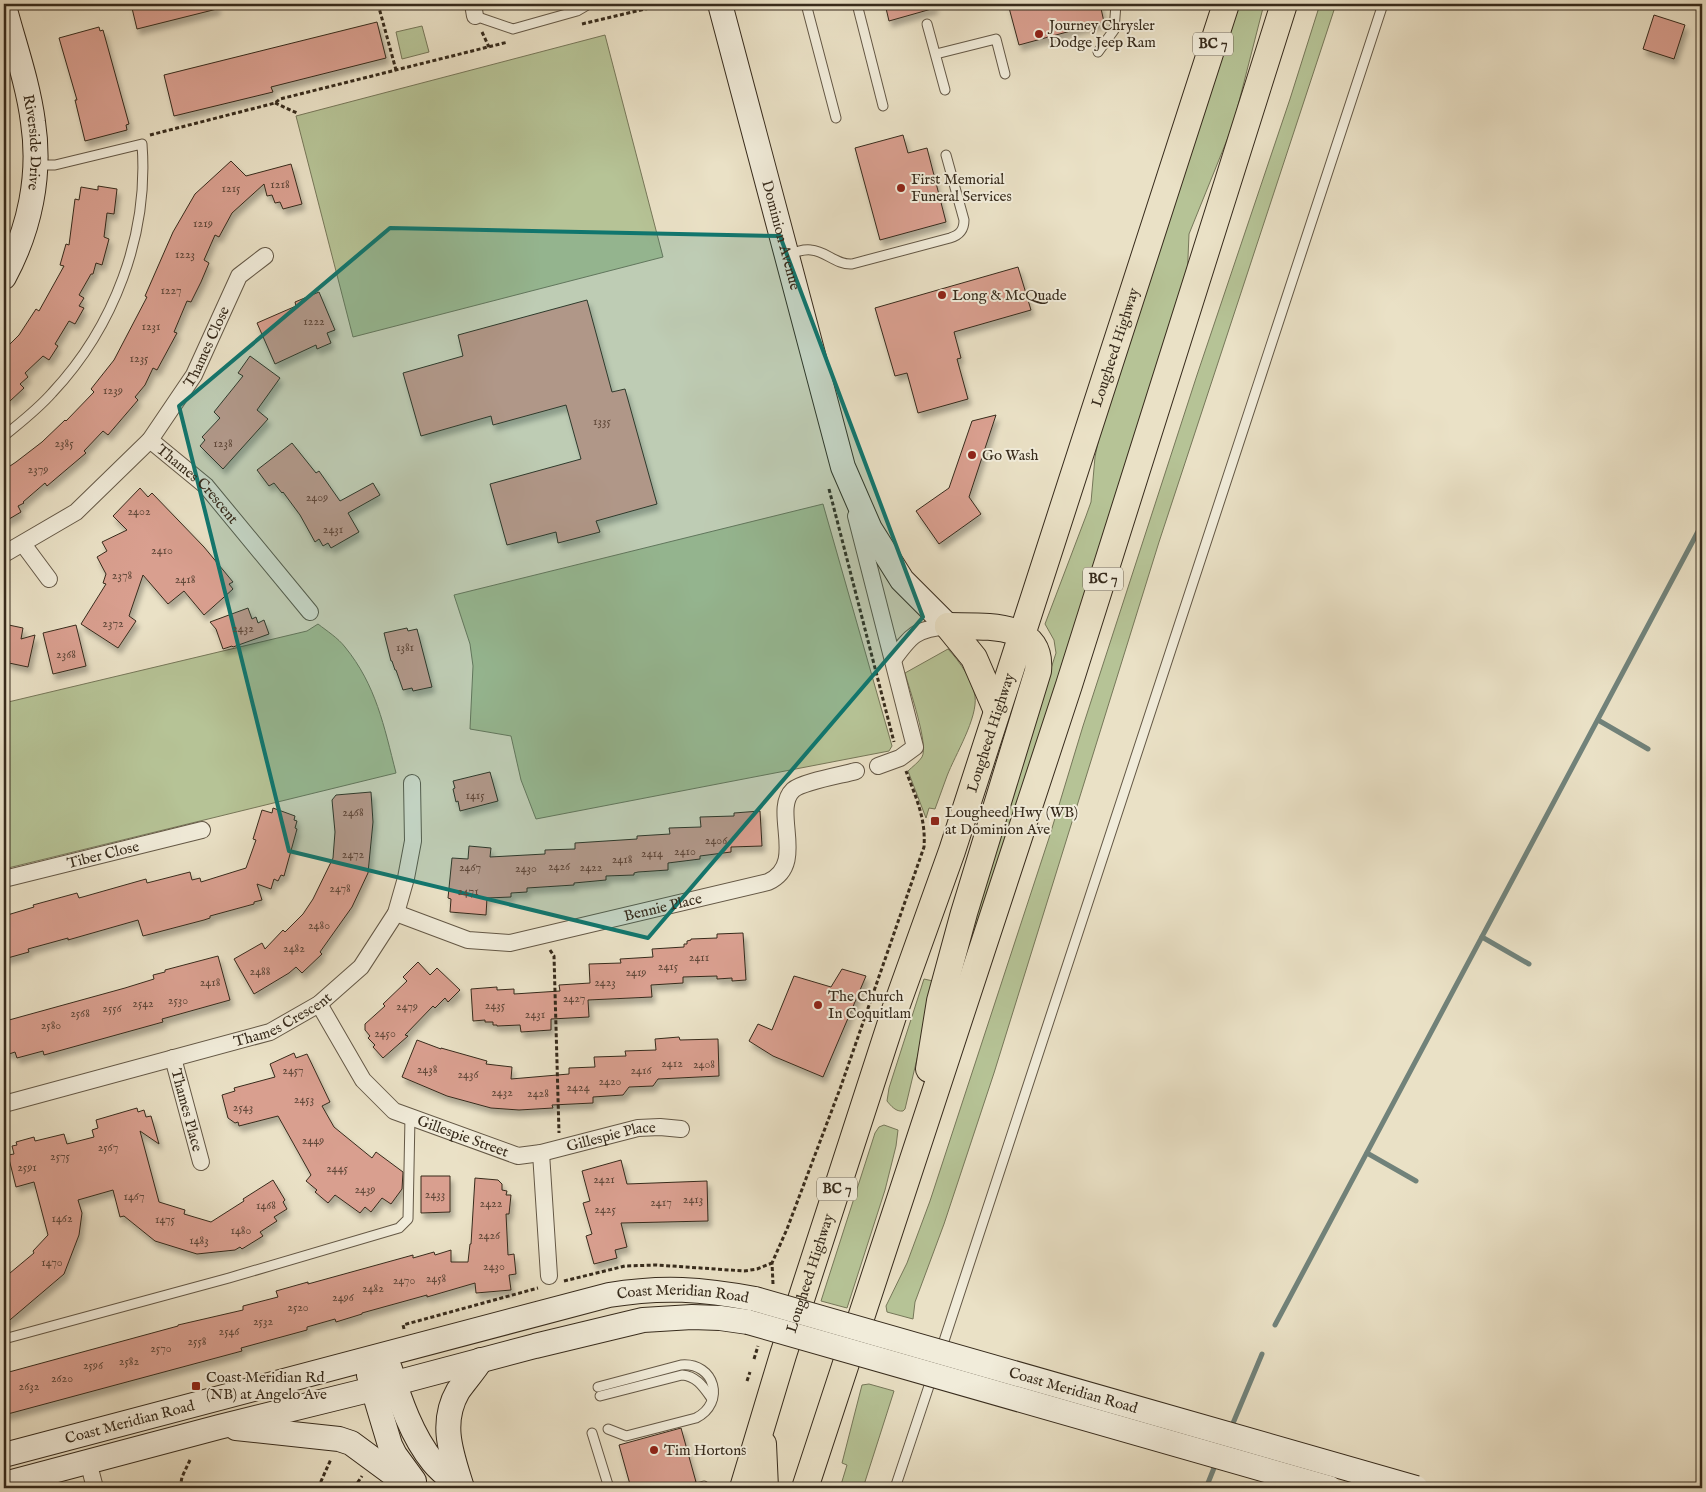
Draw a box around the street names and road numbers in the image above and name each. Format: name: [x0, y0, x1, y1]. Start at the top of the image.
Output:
road number: BC 7: [1193, 33, 1233, 56]
street label: Riverside Drive: [19, 93, 45, 192]
street label: Dominion Avenue: [758, 178, 805, 292]
street label: Lougheed Highway: [1087, 285, 1143, 409]
street label: Thames Close: [179, 303, 234, 391]
street label: Thames Crescent: [153, 440, 243, 528]
road number: BC 7: [1083, 568, 1123, 590]
street label: Lougheed Highway: [962, 670, 1019, 795]
street label: Tiber Close: [65, 836, 141, 873]
street label: Bennie Place: [622, 888, 704, 925]
street label: Thames Crescent: [232, 988, 336, 1051]
street label: Thames Place: [167, 1067, 207, 1154]
street label: Gillespie Street: [415, 1111, 511, 1161]
street label: Gillespie Place: [564, 1118, 656, 1156]
road number: BC 7: [817, 1178, 857, 1200]
street label: Lougheed Highway: [781, 1211, 838, 1335]
street label: Coast Meridian Road: [615, 1280, 751, 1307]
street label: Coast Meridian Road: [1007, 1363, 1141, 1418]
street label: Coast Meridian Road: [63, 1395, 197, 1448]

